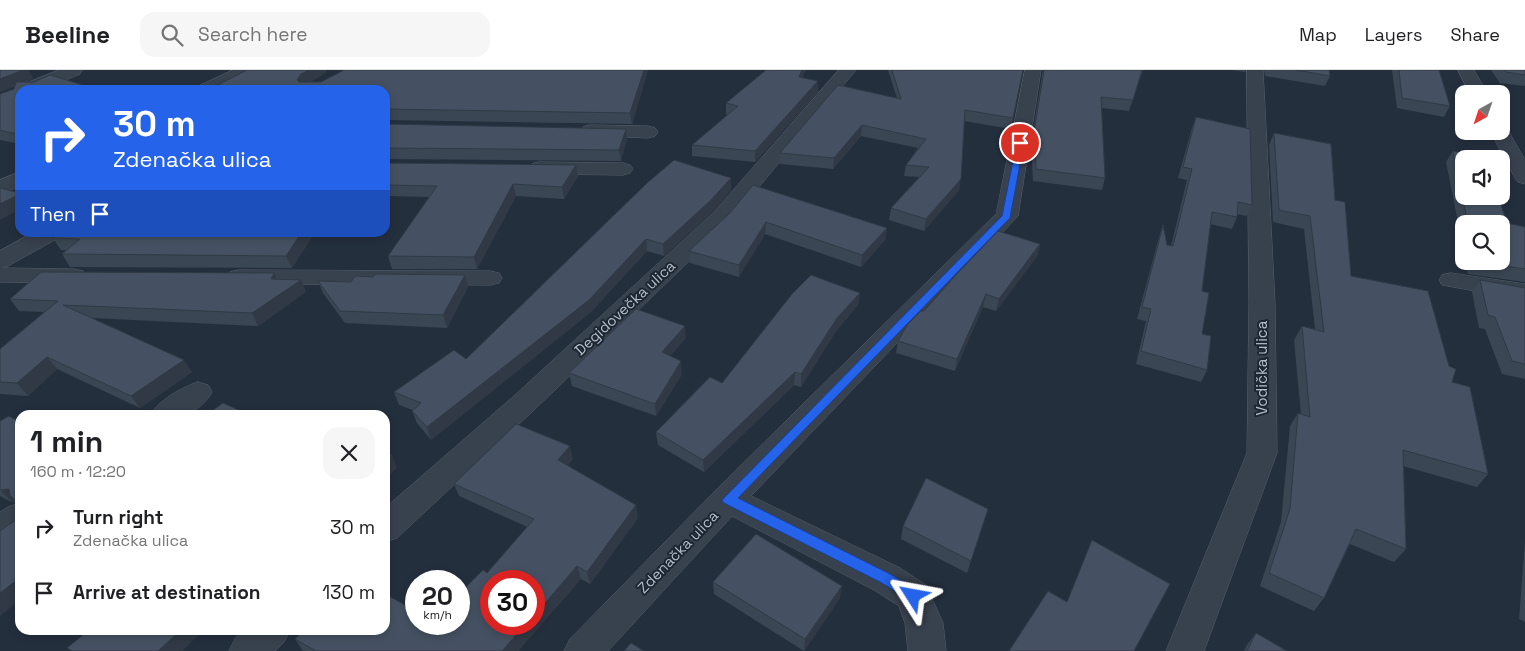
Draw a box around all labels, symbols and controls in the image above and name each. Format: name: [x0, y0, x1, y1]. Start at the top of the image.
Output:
search box: [140, 12, 490, 57]
text: Beeline: [25, 19, 110, 50]
icon: search: [158, 21, 186, 49]
text: Search here: [198, 22, 308, 47]
text: Map: [1299, 23, 1337, 46]
text: Layers: [1365, 23, 1422, 46]
text: Share: [1450, 23, 1500, 46]
north arrow: [1455, 85, 1510, 140]
map controls: [1455, 85, 1510, 270]
text: 30 m: [113, 102, 196, 146]
icon: right: [30, 105, 95, 170]
pin: [999, 122, 1041, 164]
icon: arrive: [1006, 129, 1034, 157]
text: Zdenačka ulica: [113, 145, 272, 173]
button: sound: [1455, 150, 1510, 205]
icon: arrive: [86, 200, 114, 228]
text: Then: [30, 202, 76, 227]
button: search: [1455, 215, 1510, 270]
street label: Degidovečka ulica: [570, 256, 679, 359]
street label: Vodička ulica: [1252, 320, 1271, 415]
text: 1 min: [30, 422, 103, 461]
button: close: [323, 427, 375, 479]
text: 160 m · 12:20: [30, 461, 126, 482]
text: Turn right: [73, 505, 163, 530]
street label: Zdenačka ulica: [633, 506, 722, 597]
icon: right: [30, 514, 58, 542]
text: 30 m: [330, 515, 375, 540]
text: Zdenačka ulica: [73, 530, 188, 551]
position arrow: [886, 569, 938, 621]
speed limit sign: 30: [480, 570, 545, 635]
icon: arrive: [30, 579, 58, 607]
text: Arrive at destination: [73, 580, 261, 605]
text: 130 m: [322, 580, 375, 605]
text: 20: [422, 580, 453, 612]
text: km/h: [423, 607, 452, 623]

